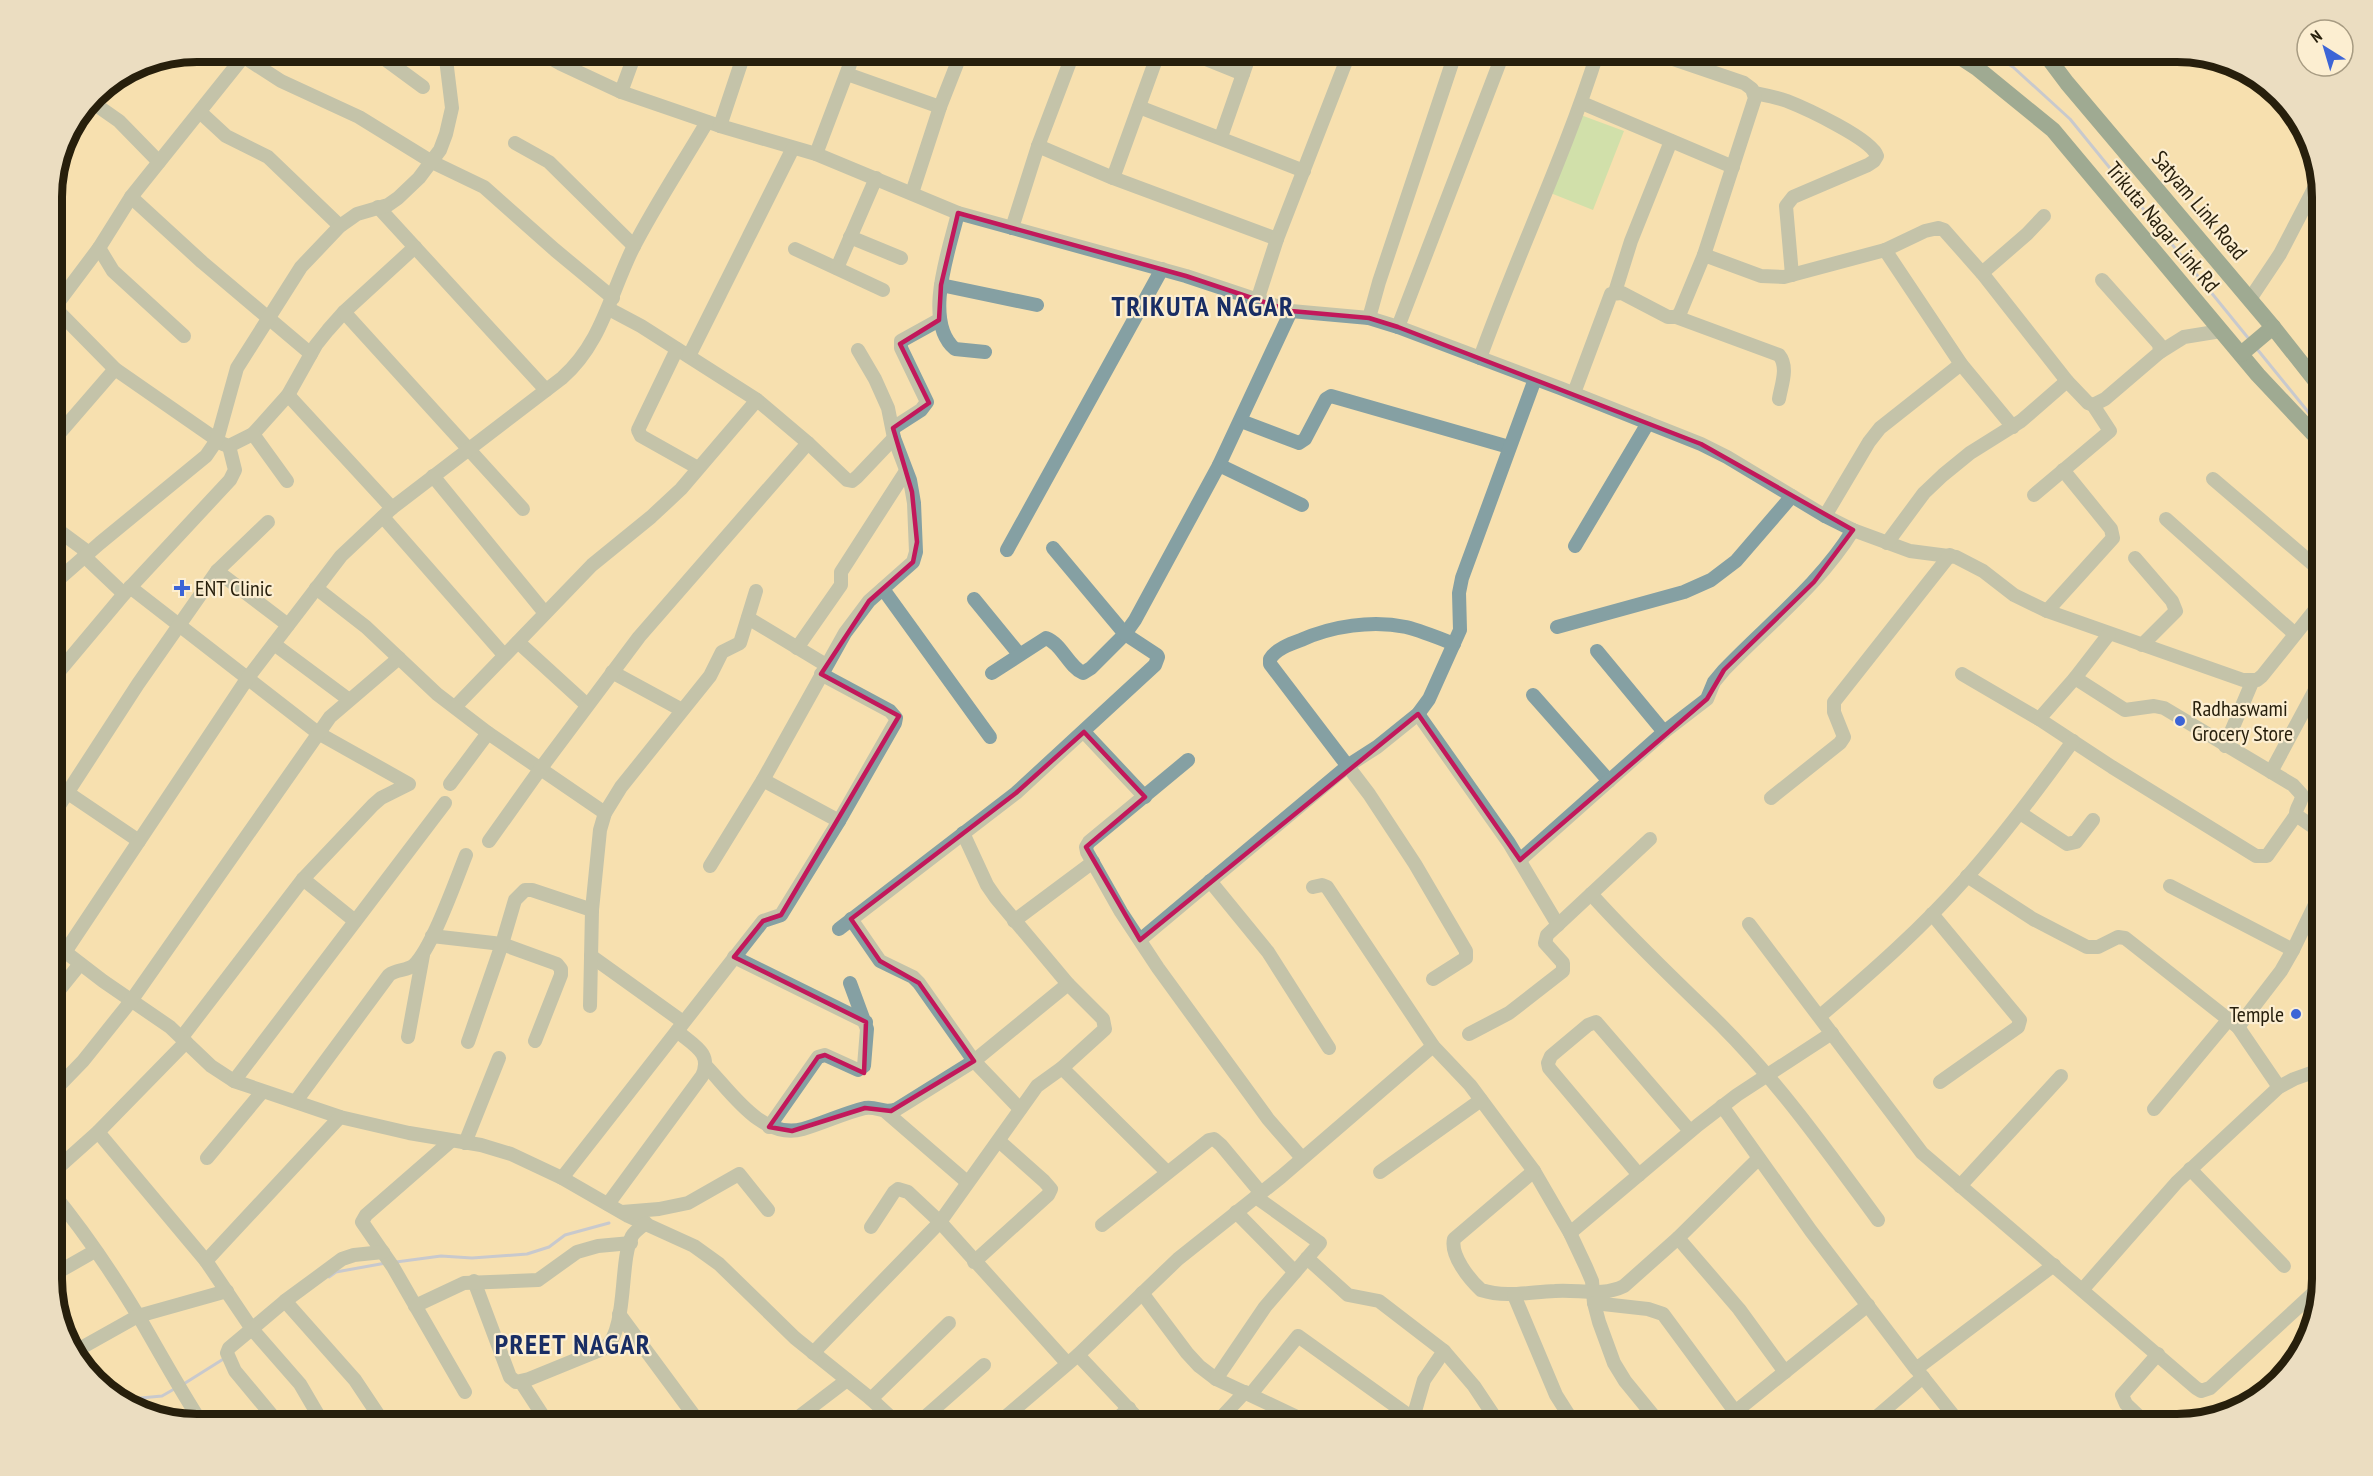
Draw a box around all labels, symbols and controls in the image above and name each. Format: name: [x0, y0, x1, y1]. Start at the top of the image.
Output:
north arrow: [2295, 18, 2355, 78]
text: N: [2307, 25, 2325, 47]
street label: Satyam Link Road: [2146, 145, 2254, 265]
street label: Trikuta Nagar Link Rd: [2100, 156, 2226, 298]
district label: TRIKUTA NAGAR: [1111, 287, 1295, 324]
place label: ENT Clinic: [195, 574, 272, 602]
marker: ENT Clinic: [173, 579, 191, 597]
place label: Radhaswami Grocery Store: [2192, 694, 2293, 747]
marker: Radhaswami Grocery Store: [2173, 714, 2187, 728]
place label: Temple: [2229, 1000, 2284, 1028]
marker: Temple: [2289, 1007, 2303, 1021]
district label: PREET NAGAR: [495, 1325, 651, 1362]

